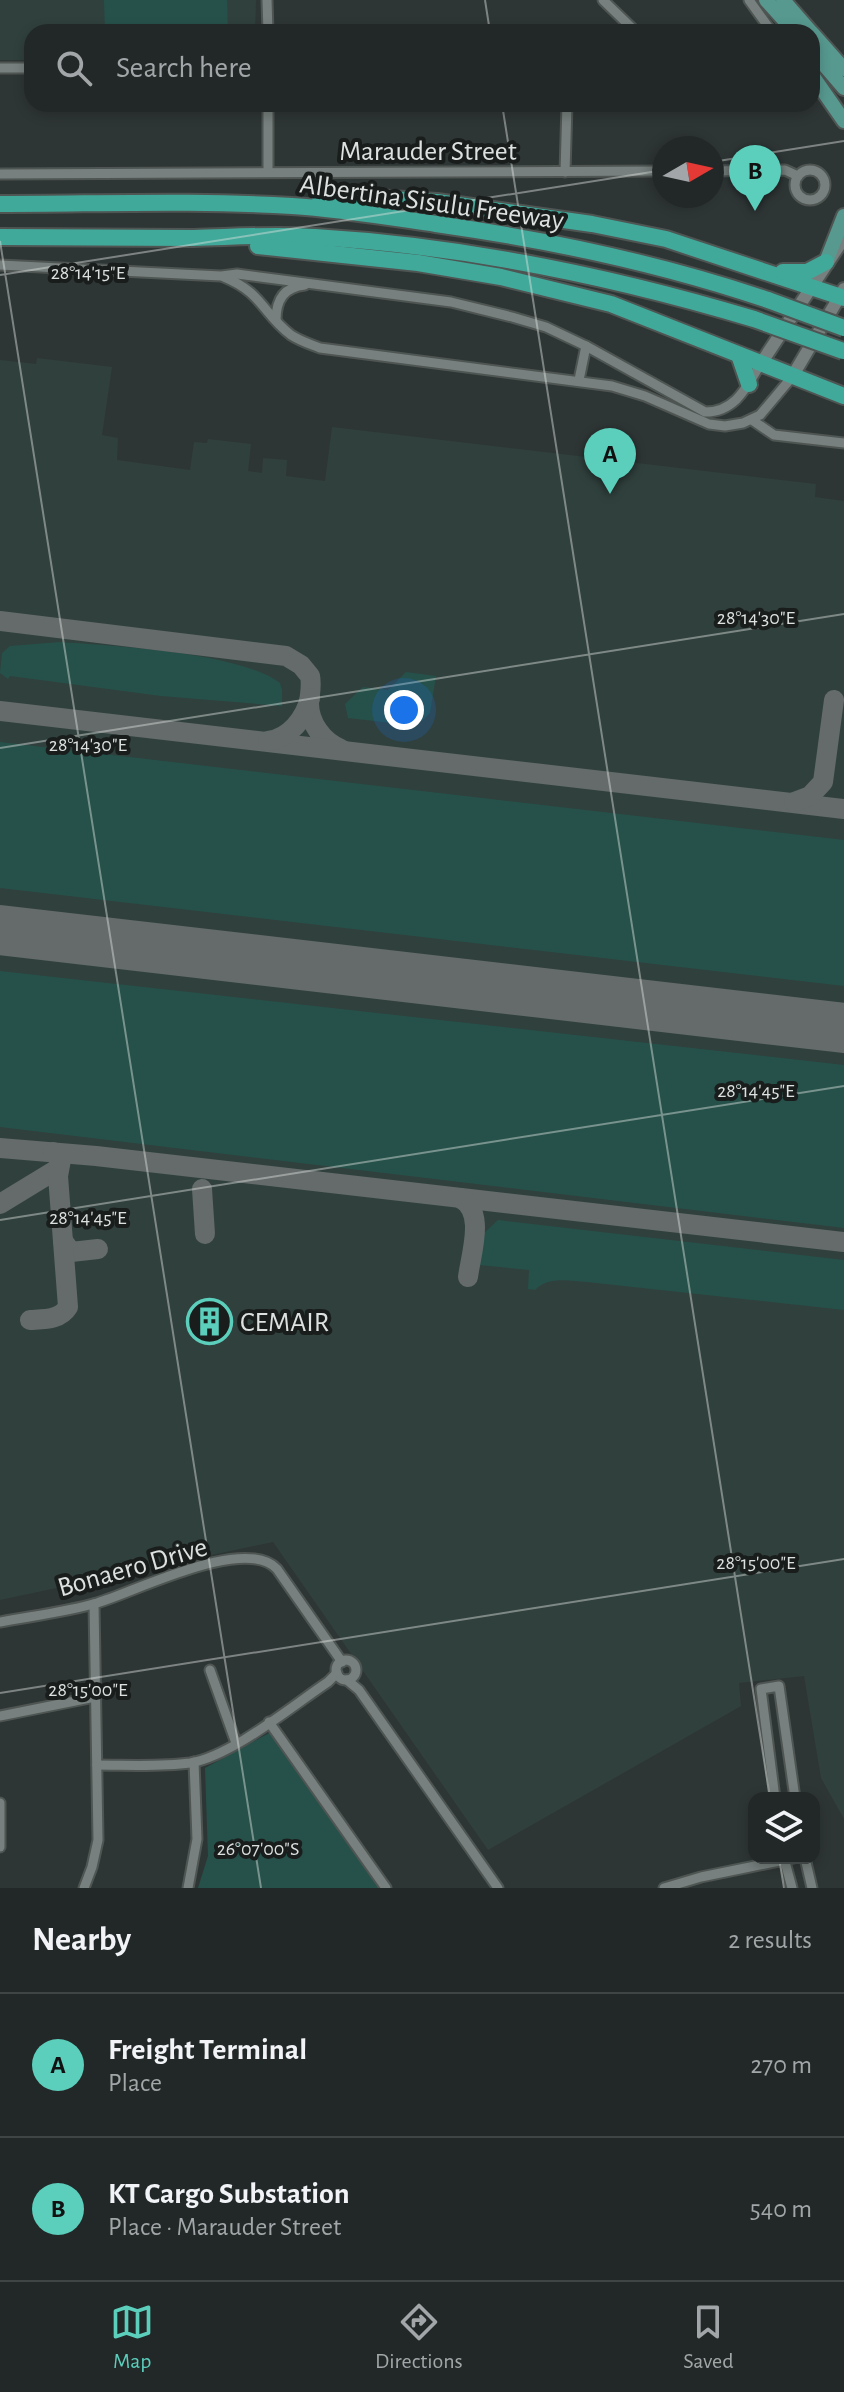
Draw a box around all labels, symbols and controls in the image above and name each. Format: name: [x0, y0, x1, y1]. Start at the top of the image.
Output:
search box: [24, 24, 820, 112]
icon: search: [52, 46, 96, 90]
text: Search here: [116, 53, 252, 83]
north arrow: [652, 136, 724, 208]
street label: Marauder Street: [339, 138, 517, 166]
pin: B: [729, 145, 781, 211]
street label: Albertina Sisulu Freeway: [298, 171, 566, 235]
text: 28°14'15"E: [51, 263, 126, 283]
pin: A: [584, 428, 636, 494]
text: 28°14'30"E: [717, 608, 796, 628]
your location: [384, 690, 424, 730]
text: 28°14'30"E: [49, 735, 128, 755]
text: 28°14'45"E: [717, 1081, 795, 1101]
text: 28°14'45"E: [49, 1208, 127, 1228]
building icon: CEMAIR: [185, 1297, 233, 1345]
place label: CEMAIR: [240, 1309, 329, 1337]
street label: Bonaero Drive: [55, 1533, 210, 1603]
text: 28°15'00"E: [716, 1553, 796, 1573]
text: 28°15'00"E: [48, 1680, 128, 1700]
map controls: [748, 1792, 820, 1864]
button: layers: [748, 1792, 820, 1864]
text: 26°07'00"S: [217, 1839, 299, 1859]
text: Nearby: [32, 1923, 131, 1957]
text: 2 results: [728, 1927, 812, 1953]
text: Freight Terminal: [108, 2035, 307, 2065]
text: A: [50, 2052, 66, 2078]
text: 270 m: [751, 2052, 812, 2078]
text: Place: [108, 2070, 162, 2096]
text: KT Cargo Substation: [108, 2179, 350, 2209]
text: B: [50, 2196, 66, 2222]
text: 540 m: [750, 2196, 812, 2222]
text: Place · Marauder Street: [108, 2214, 341, 2240]
tab: Map: [110, 2300, 154, 2374]
tab: Directions: [375, 2300, 463, 2374]
tab: Saved: [683, 2300, 734, 2374]

